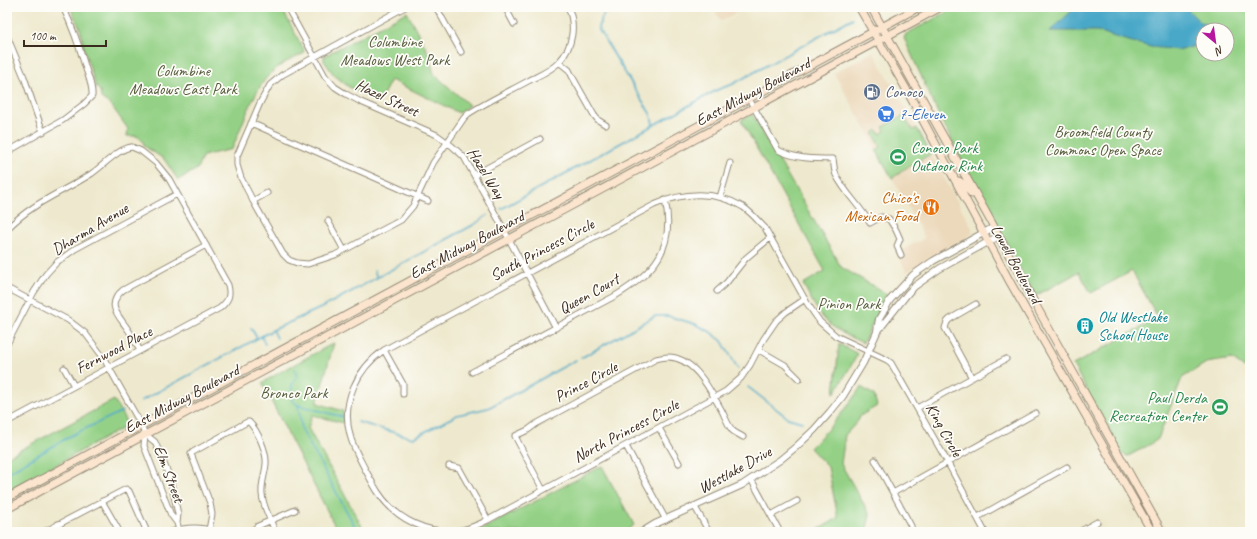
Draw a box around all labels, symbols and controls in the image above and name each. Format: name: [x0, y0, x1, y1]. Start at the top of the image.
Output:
scale bar: [24, 22, 106, 48]
north arrow: [1195, 22, 1235, 62]
text: 100 m: [30, 28, 57, 44]
park label: Columbine Meadows West Park: [341, 32, 451, 70]
text: N: [1212, 43, 1226, 60]
street label: East Midway Boulevard: [692, 52, 816, 131]
park label: Columbine Meadows East Park: [129, 61, 238, 99]
street label: Hazel Street: [352, 75, 423, 122]
fuel station icon: Conoco: [862, 82, 882, 102]
place label: Conoco: [885, 82, 924, 102]
supermarket icon: 7-Eleven: [876, 104, 896, 124]
place label: 7-Eleven: [899, 104, 946, 124]
park label: Broomfield County Commons Open Space: [1045, 122, 1163, 160]
place label: Conoco Park Outdoor Rink: [911, 138, 983, 176]
street label: Hazel Way: [463, 144, 510, 204]
sports icon: Conoco Park Outdoor Rink: [888, 147, 908, 167]
place label: Chico's Mexican Food: [845, 188, 921, 226]
street label: Dharma Avenue: [48, 197, 133, 260]
restaurant icon: Chico's Mexican Food: [921, 197, 941, 217]
street label: East Midway Boulevard: [406, 205, 530, 284]
street label: South Princess Circle: [487, 213, 599, 286]
street label: Lowell Boulevard: [986, 221, 1047, 309]
street label: Queen Court: [555, 268, 625, 319]
park label: Pinion Park: [818, 294, 882, 314]
place label: Old Westlake School House: [1098, 307, 1169, 345]
building icon: Old Westlake School House: [1075, 316, 1095, 336]
street label: Fernwood Place: [73, 321, 157, 378]
street label: Prince Circle: [551, 356, 622, 407]
street label: East Midway Boulevard: [121, 359, 245, 438]
park label: Bronco Park: [260, 383, 329, 403]
place label: Paul Derda Recreation Center: [1109, 388, 1209, 426]
street label: North Princess Circle: [570, 394, 684, 467]
sports icon: Paul Derda Recreation Center: [1210, 397, 1230, 417]
street label: King Circle: [921, 400, 968, 462]
street label: Westlake Drive: [695, 441, 776, 498]
street label: Elm Street: [149, 443, 190, 507]

